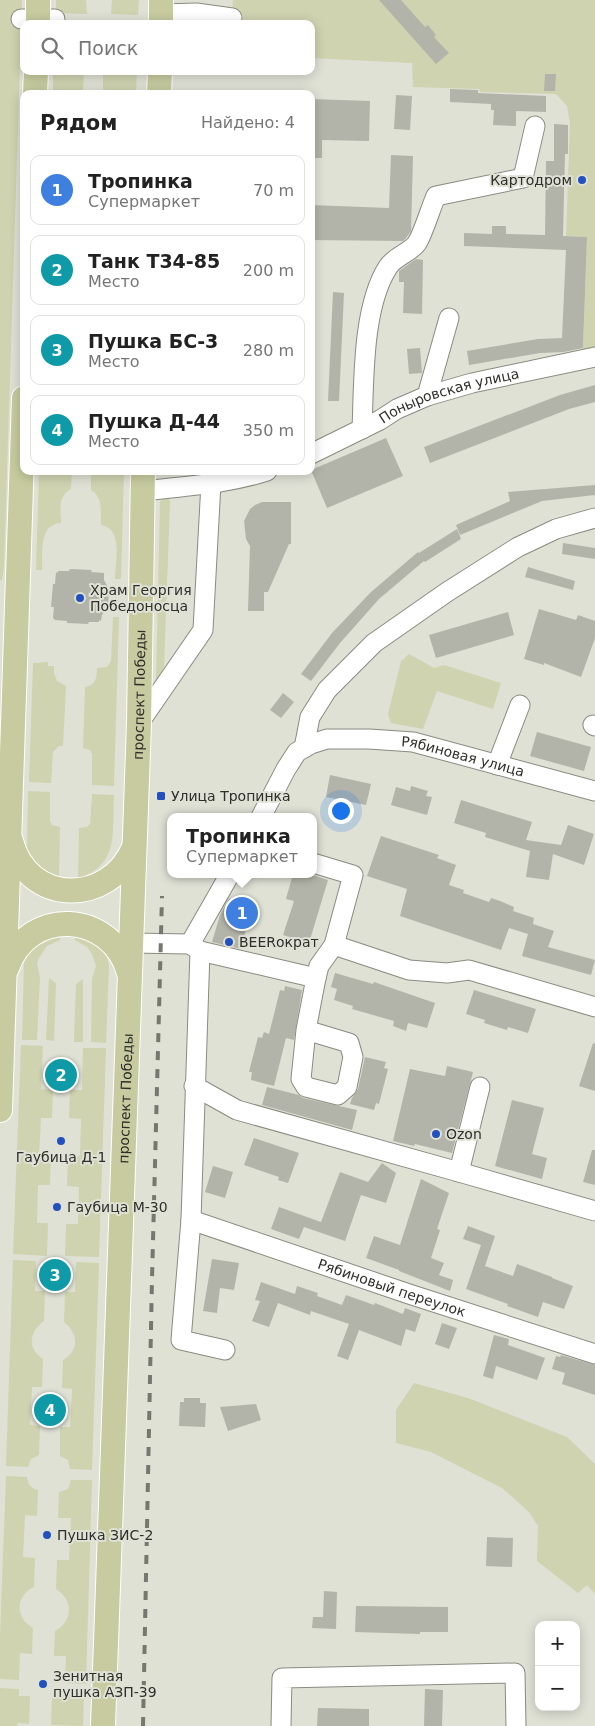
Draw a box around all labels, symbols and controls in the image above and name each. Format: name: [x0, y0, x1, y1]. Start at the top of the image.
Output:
search box: [20, 20, 315, 75]
icon: search: [38, 34, 66, 62]
text: Поиск: [78, 37, 138, 59]
text: Рядом: [40, 111, 117, 135]
text: Найдено: 4: [201, 113, 295, 132]
text: Тропинка: [88, 170, 193, 192]
place label: Картодром: [490, 172, 572, 188]
marker: Картодром: [576, 174, 588, 186]
text: 1: [51, 181, 63, 200]
text: 70 m: [253, 181, 294, 200]
text: Супермаркет: [88, 192, 200, 211]
text: Танк Т34-85: [88, 250, 220, 272]
text: 2: [51, 261, 63, 280]
text: 200 m: [243, 261, 294, 280]
text: Место: [88, 272, 140, 291]
text: Пушка БС-3: [88, 330, 218, 352]
text: 3: [51, 341, 63, 360]
text: 280 m: [243, 341, 294, 360]
text: Место: [88, 352, 140, 371]
street label: Поныровская улица: [376, 365, 521, 426]
text: Пушка Д-44: [88, 410, 220, 432]
text: 4: [51, 421, 63, 440]
text: 350 m: [243, 421, 294, 440]
text: Место: [88, 432, 140, 451]
place label: Храм Георгия Победоносца: [90, 582, 192, 614]
marker: Храм Георгия Победоносца: [74, 592, 86, 604]
street label: проспект Победы: [130, 629, 148, 760]
street label: Рябиновая улица: [401, 733, 526, 780]
place label: Улица Тропинка: [171, 788, 291, 804]
marker: Улица Тропинка: [155, 790, 167, 802]
your location: [328, 798, 354, 824]
popup: [167, 813, 317, 878]
text: Тропинка: [186, 825, 291, 847]
text: Супермаркет: [186, 847, 298, 866]
pin: 1: [226, 894, 258, 932]
place label: BEERократ: [239, 934, 319, 950]
marker: BEERократ: [223, 936, 235, 948]
street label: проспект Победы: [115, 1033, 136, 1164]
pin: 2: [45, 1056, 77, 1094]
place label: Ozon: [446, 1126, 482, 1142]
marker: Ozon: [430, 1128, 442, 1140]
marker: Гаубица Д-1: [55, 1135, 67, 1147]
place label: Гаубица Д-1: [16, 1149, 106, 1165]
place label: Гаубица М-30: [67, 1199, 168, 1215]
marker: Гаубица М-30: [51, 1201, 63, 1213]
pin: 3: [39, 1256, 71, 1294]
street label: Рябиновый переулок: [316, 1256, 468, 1320]
pin: 4: [34, 1391, 66, 1429]
place label: Пушка ЗИС-2: [57, 1527, 153, 1543]
marker: Пушка ЗИС-2: [41, 1529, 53, 1541]
map controls: [535, 1621, 580, 1711]
button: +: [535, 1621, 580, 1666]
button: −: [535, 1666, 580, 1711]
place label: Зенитная пушка АЗП-39: [53, 1668, 157, 1700]
marker: Зенитная пушка АЗП-39: [37, 1678, 49, 1690]

